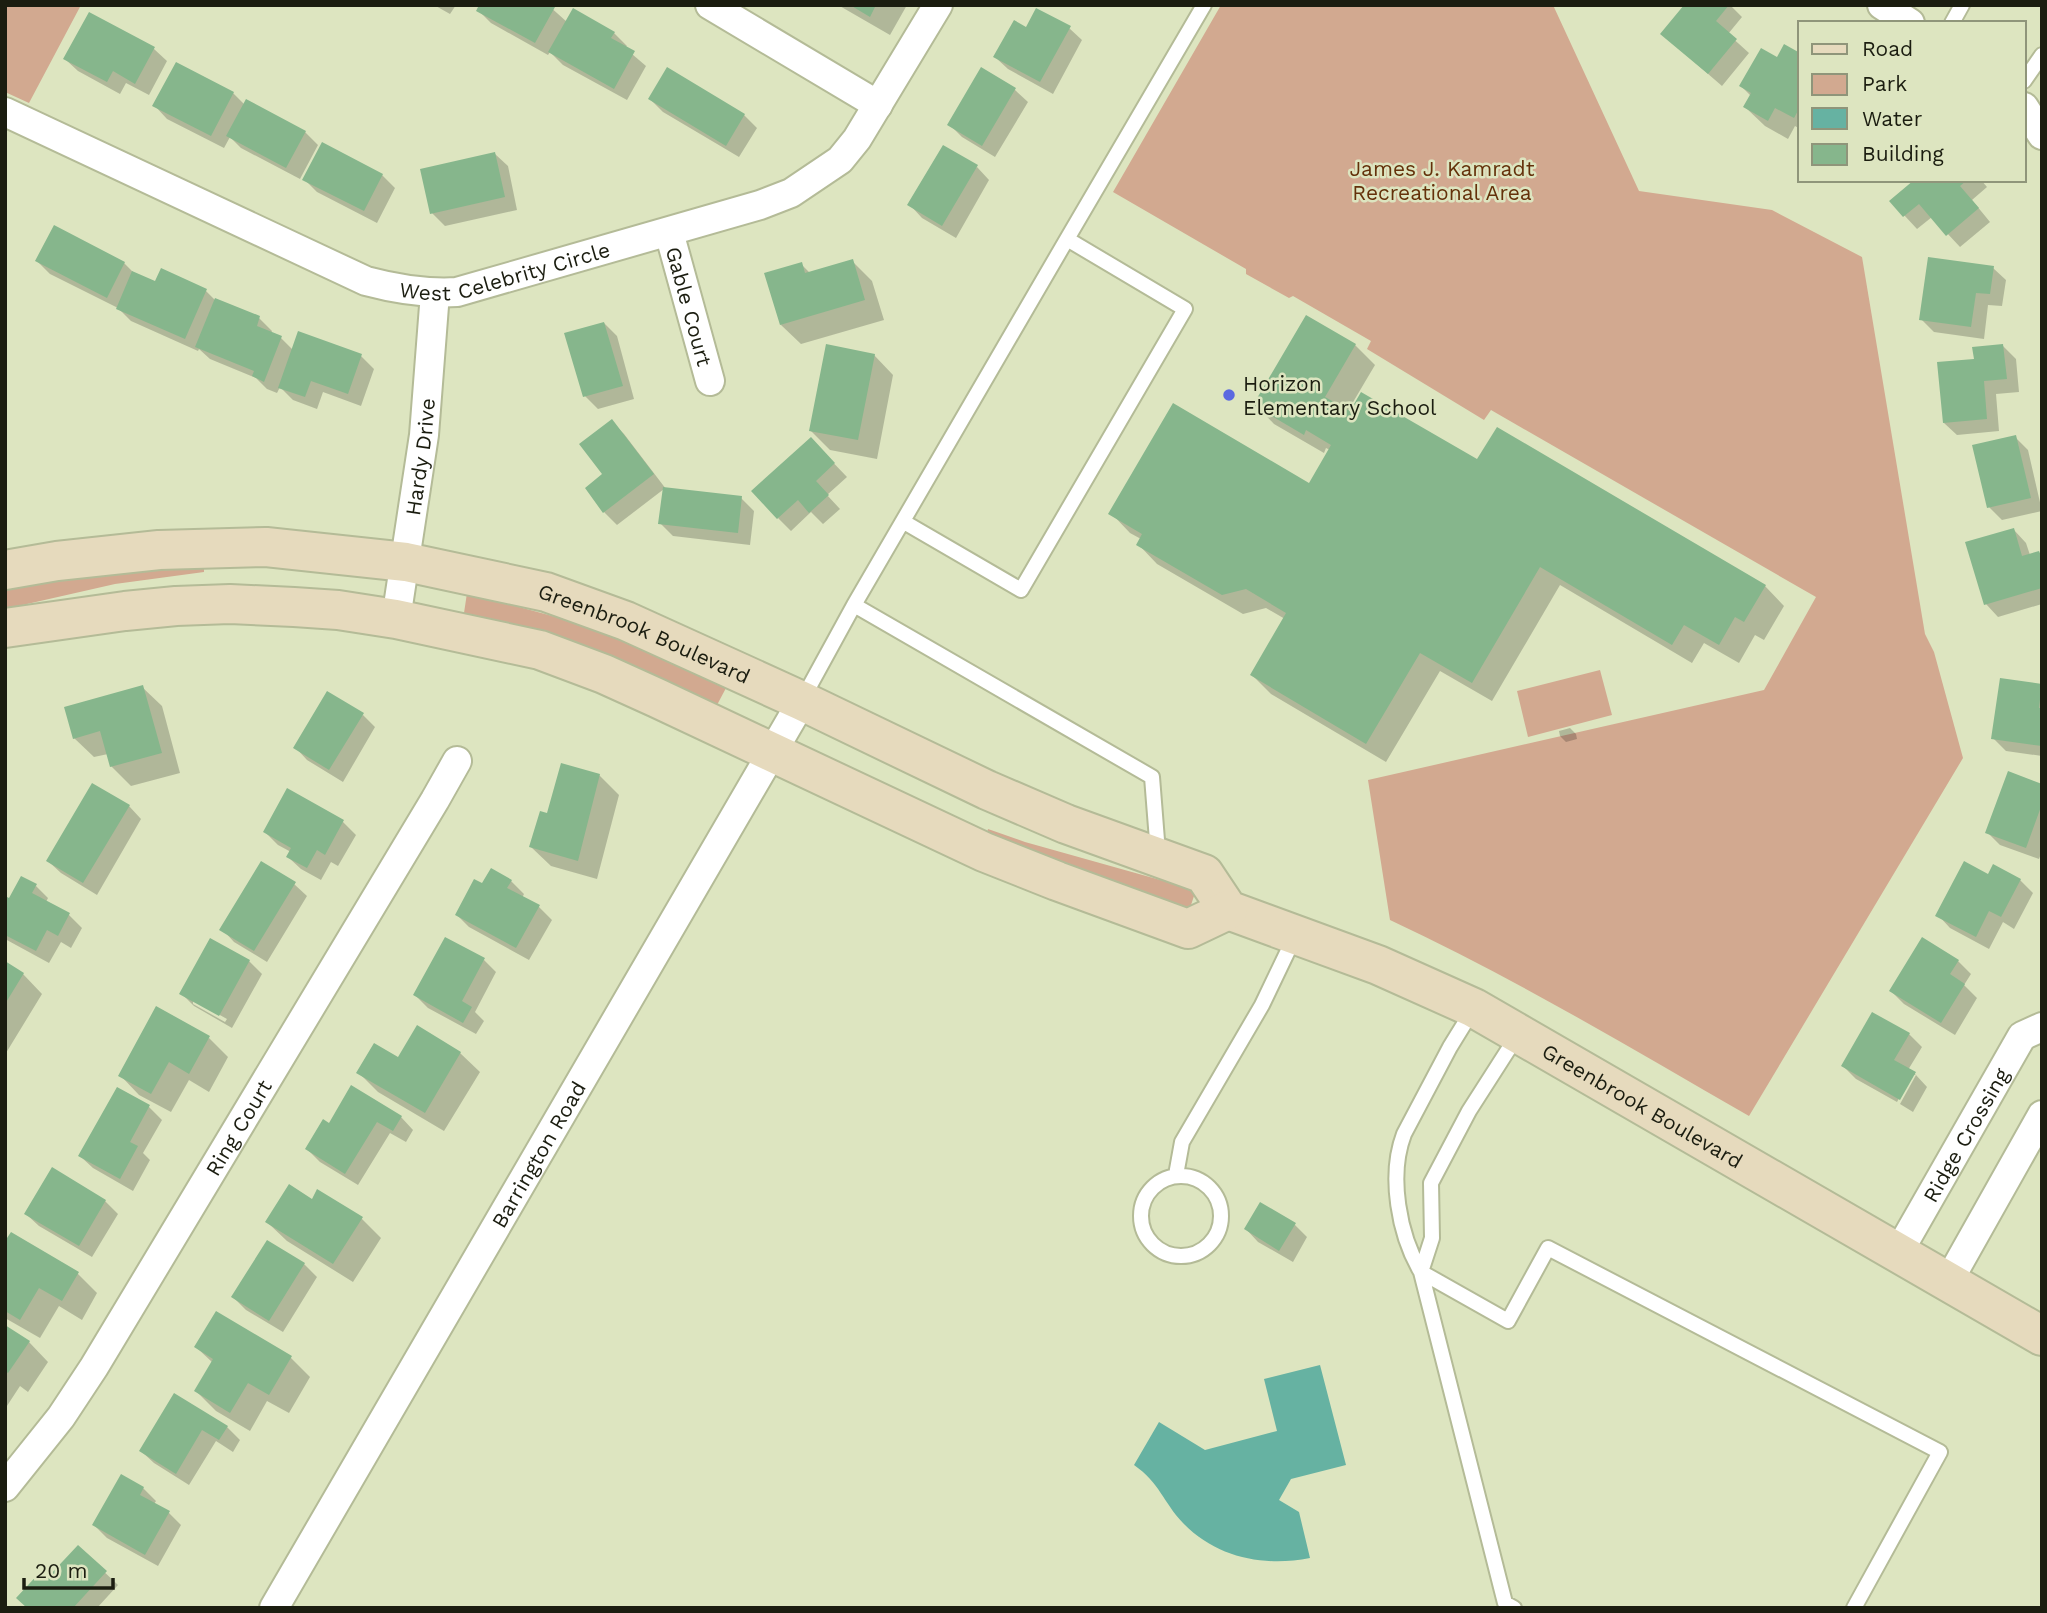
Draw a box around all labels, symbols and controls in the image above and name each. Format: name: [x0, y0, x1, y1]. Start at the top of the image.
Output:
legend: [1798, 21, 2026, 182]
text: Road: [1862, 36, 1913, 61]
text: Park: [1862, 71, 1907, 96]
text: Water: [1862, 106, 1923, 131]
text: Building: [1862, 141, 1944, 166]
park label: James J. Kamradt Recreational Area: [1350, 156, 1535, 205]
street label: West Celebrity Circle: [398, 236, 613, 305]
street label: Gable Court: [661, 244, 718, 369]
place label: Horizon Elementary School: [1243, 371, 1437, 420]
marker: Horizon Elementary School: [1221, 387, 1237, 403]
street label: Hardy Drive: [399, 397, 439, 517]
street label: Greenbrook Boulevard: [535, 578, 754, 688]
street label: Greenbrook Boulevard: [1538, 1038, 1748, 1173]
street label: Ridge Crossing: [1917, 1063, 2014, 1206]
street label: Ring Court: [200, 1075, 277, 1180]
street label: Barrington Road: [486, 1077, 591, 1232]
scale bar: [24, 1546, 114, 1590]
text: 20 m: [35, 1558, 87, 1583]

